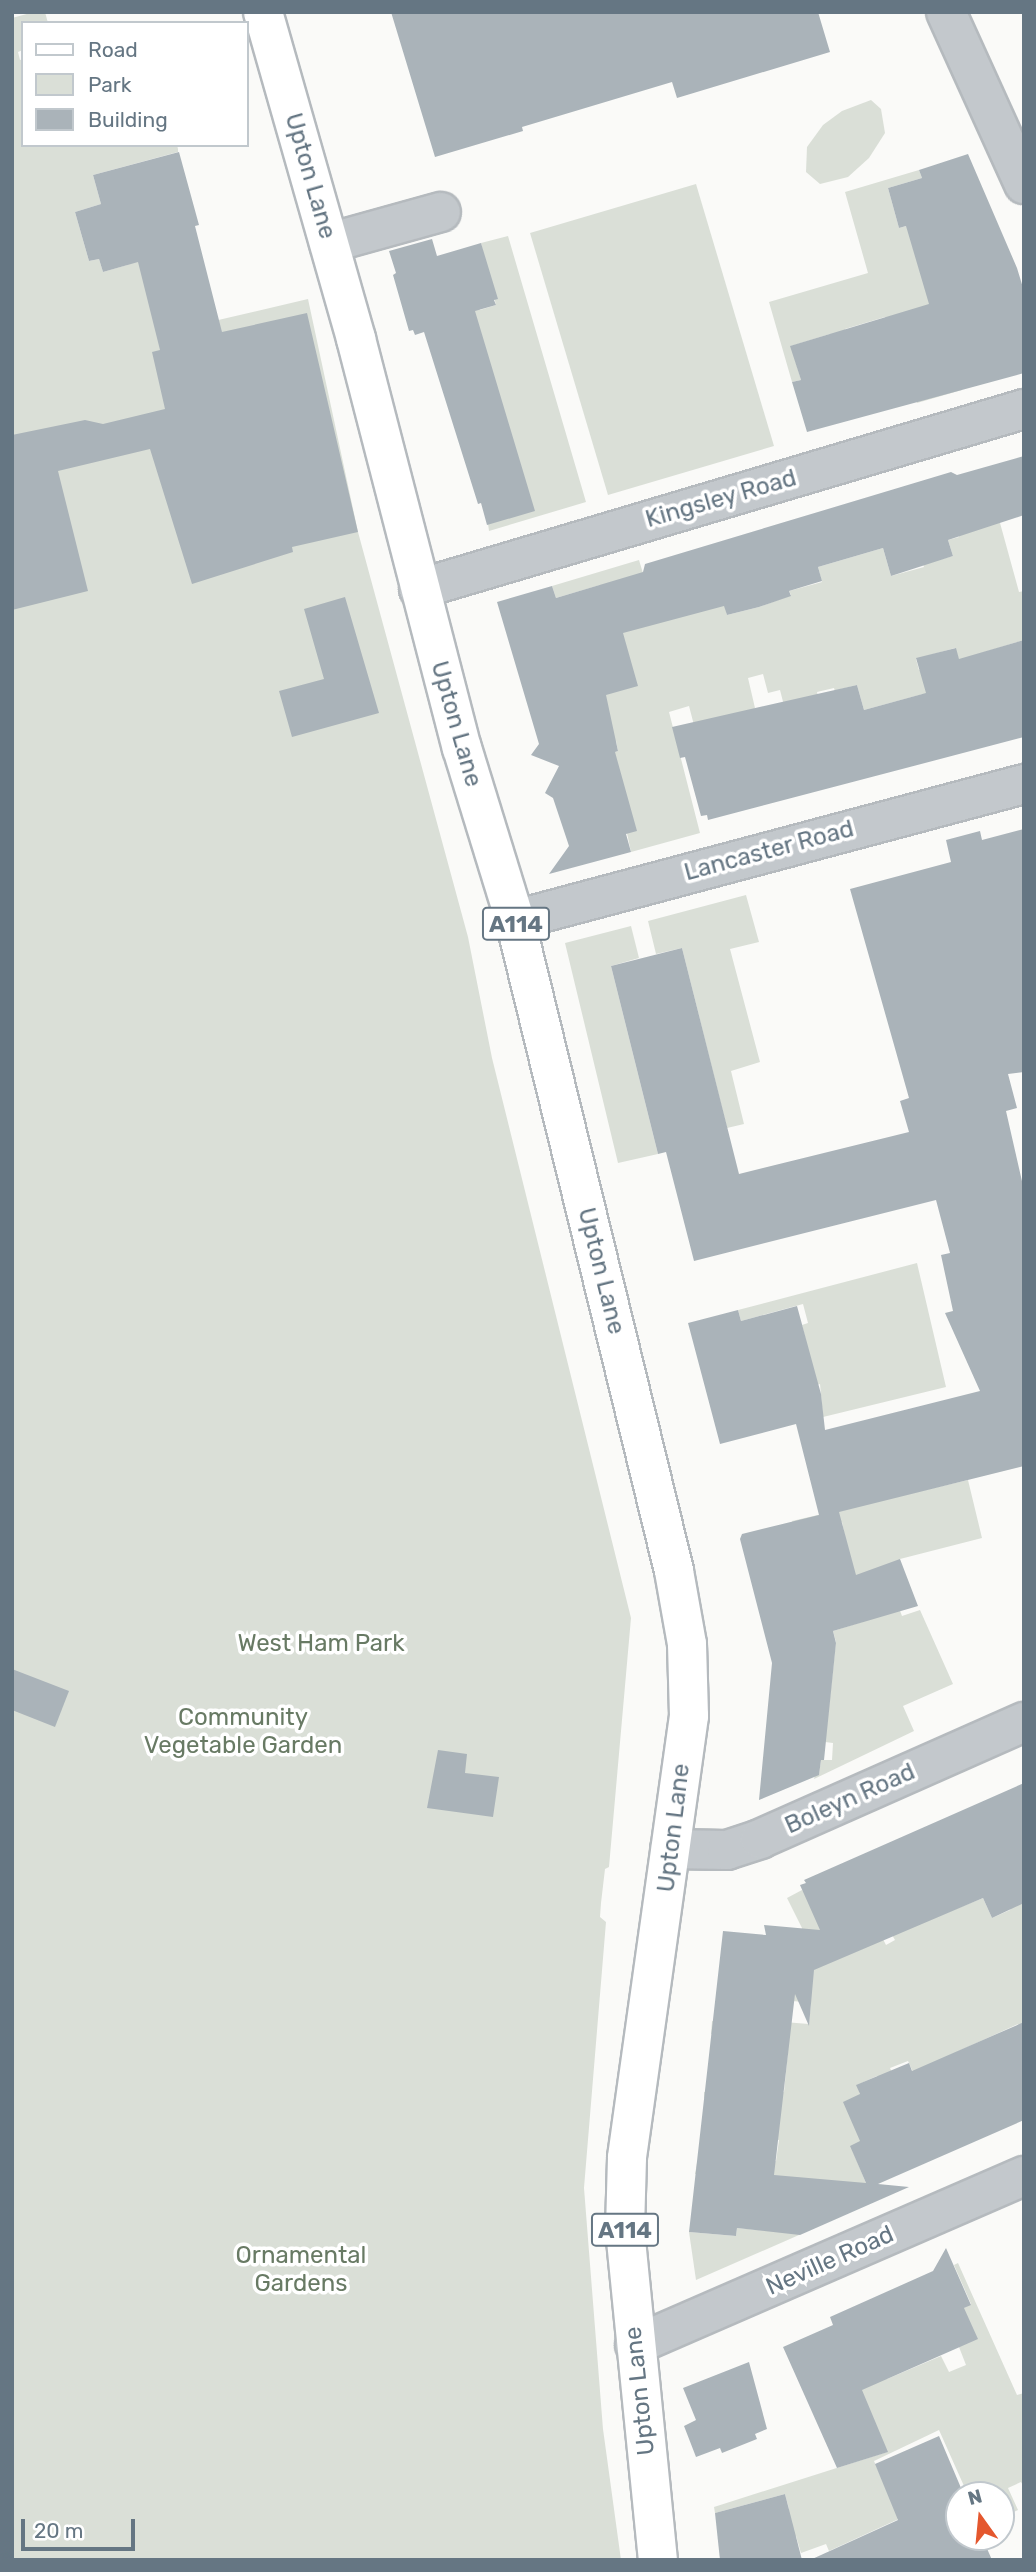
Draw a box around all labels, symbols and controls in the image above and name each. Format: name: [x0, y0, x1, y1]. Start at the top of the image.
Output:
legend: [21, 21, 248, 147]
text: Road: [88, 37, 138, 62]
text: Park: [88, 72, 132, 97]
text: Building: [88, 107, 168, 132]
street label: Upton Lane: [278, 110, 342, 242]
street label: Kingsley Road: [642, 464, 800, 534]
street label: Upton Lane: [424, 658, 488, 790]
street label: Lancaster Road: [681, 814, 857, 888]
road number: A114: [481, 904, 551, 944]
street label: Upton Lane: [571, 1205, 631, 1337]
park label: West Ham Park: [237, 1630, 405, 1658]
park label: Community Vegetable Garden: [144, 1704, 342, 1760]
street label: Boleyn Road: [781, 1758, 919, 1840]
street label: Upton Lane: [652, 1762, 696, 1894]
road number: A114: [590, 2210, 660, 2250]
street label: Neville Road: [762, 2220, 898, 2302]
park label: Ornamental Gardens: [236, 2242, 366, 2298]
street label: Upton Lane: [619, 2325, 661, 2457]
north arrow: [945, 2481, 1015, 2551]
text: N: [965, 2484, 985, 2510]
scale bar: [24, 2506, 138, 2550]
text: 20 m: [34, 2518, 83, 2543]

